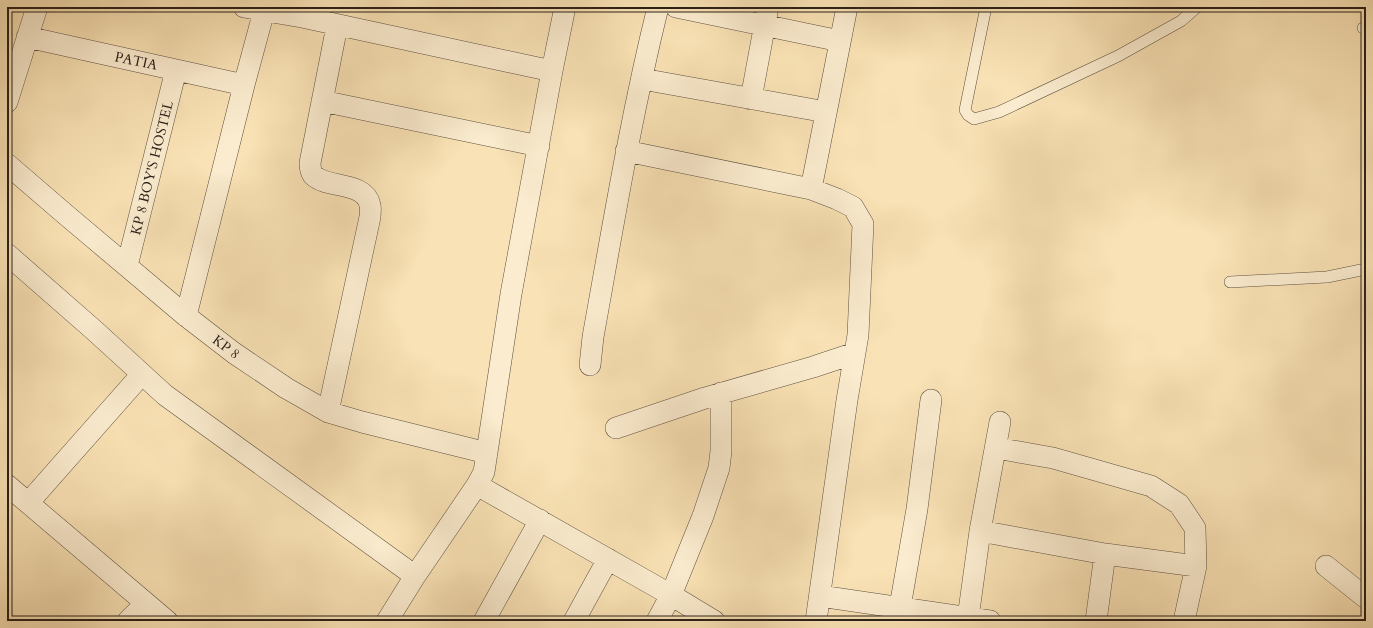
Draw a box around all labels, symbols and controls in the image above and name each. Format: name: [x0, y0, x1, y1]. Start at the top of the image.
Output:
street label: PATIA: [113, 47, 159, 75]
street label: KP 8 BOY'S HOSTEL: [126, 98, 178, 237]
street label: KP 8: [208, 330, 244, 364]

